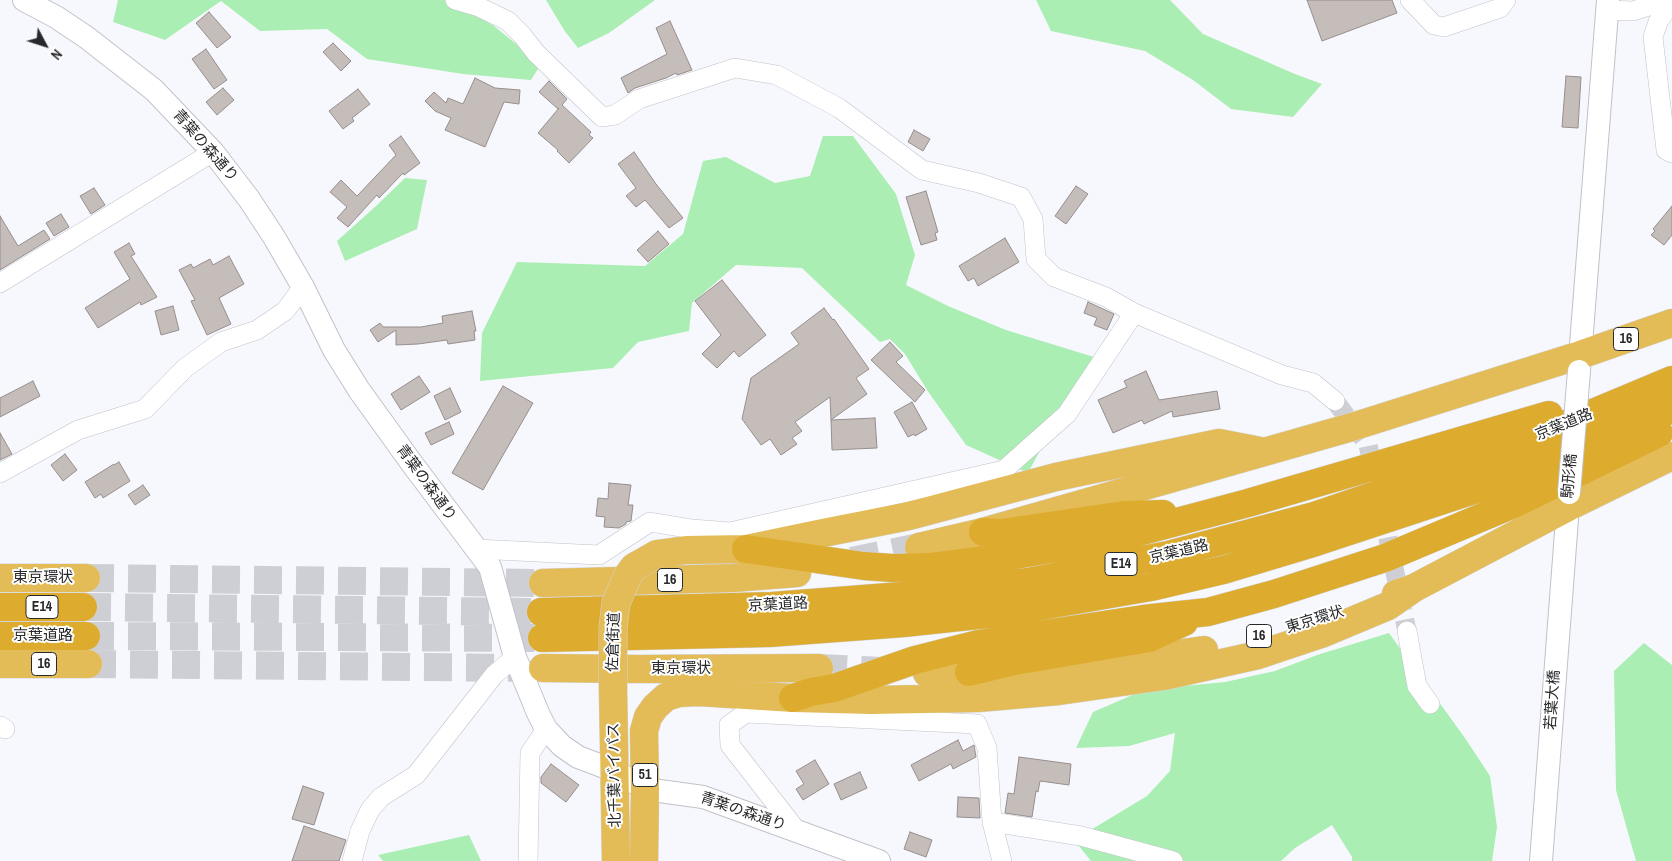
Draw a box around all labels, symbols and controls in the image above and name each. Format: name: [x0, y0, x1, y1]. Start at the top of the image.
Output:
north arrow: [20, 20, 70, 70]
text: N: [47, 46, 66, 64]
street label: 青葉の森通り: [169, 106, 241, 186]
road number: 16: [1614, 328, 1638, 350]
street label: 京葉道路: [1533, 405, 1595, 445]
street label: 青葉の森通り: [392, 441, 460, 525]
street label: 駒形橋: [1559, 453, 1581, 499]
street label: 京葉道路: [1148, 536, 1210, 568]
road number: E14: [1105, 552, 1137, 576]
road number: 16: [658, 568, 682, 592]
street label: 東京環状: [13, 569, 73, 587]
street label: 京葉道路: [748, 594, 808, 616]
road number: E14: [26, 596, 58, 618]
street label: 東京環状: [1284, 603, 1346, 637]
street label: 佐倉街道: [604, 612, 624, 672]
road number: 16: [1246, 624, 1272, 648]
street label: 京葉道路: [13, 627, 73, 645]
road number: 16: [32, 652, 56, 676]
street label: 東京環状: [651, 660, 711, 678]
street label: 若葉大橋: [1542, 669, 1564, 731]
street label: 北千葉バイパス: [605, 722, 625, 828]
road number: 51: [632, 764, 658, 786]
street label: 青葉の森通り: [698, 789, 788, 835]

